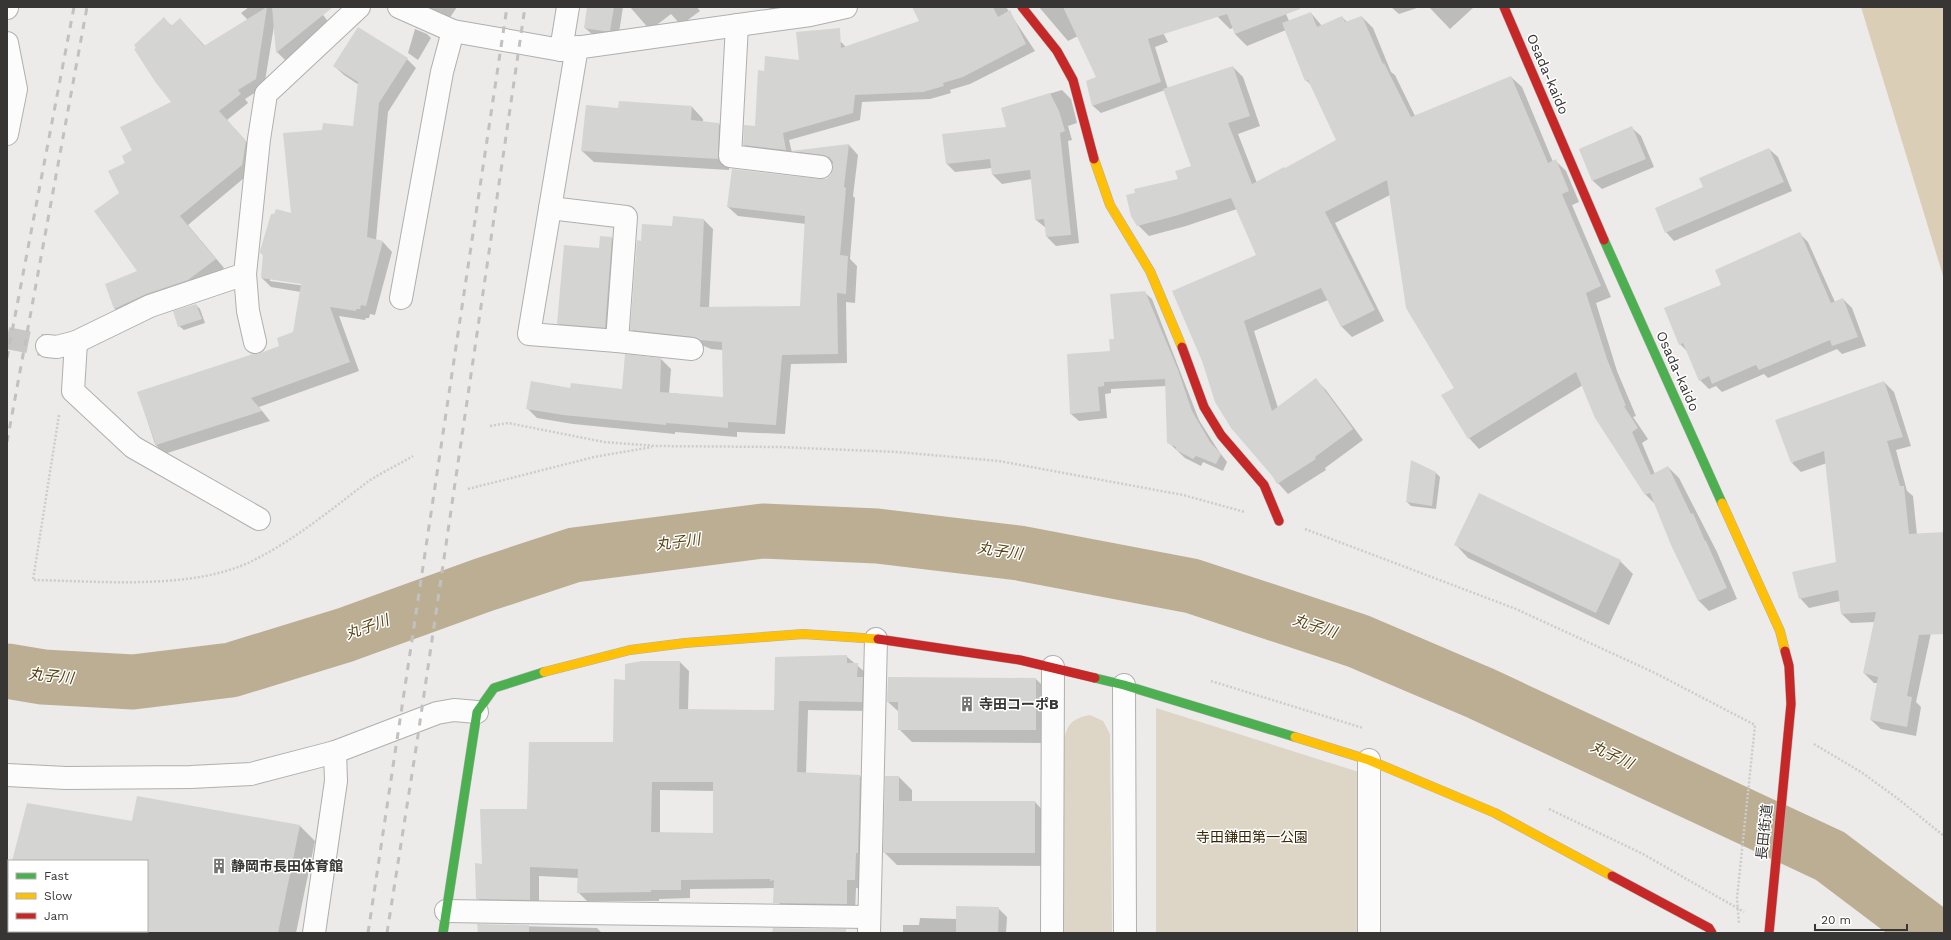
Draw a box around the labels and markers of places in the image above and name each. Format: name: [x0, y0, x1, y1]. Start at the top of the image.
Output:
building icon: 寺田コーポB: [958, 695, 976, 713]
place label: 寺田コーポB: [979, 696, 1059, 712]
building icon: 静岡市長田体育館: [210, 857, 228, 875]
place label: 静岡市長田体育館: [231, 858, 343, 874]

